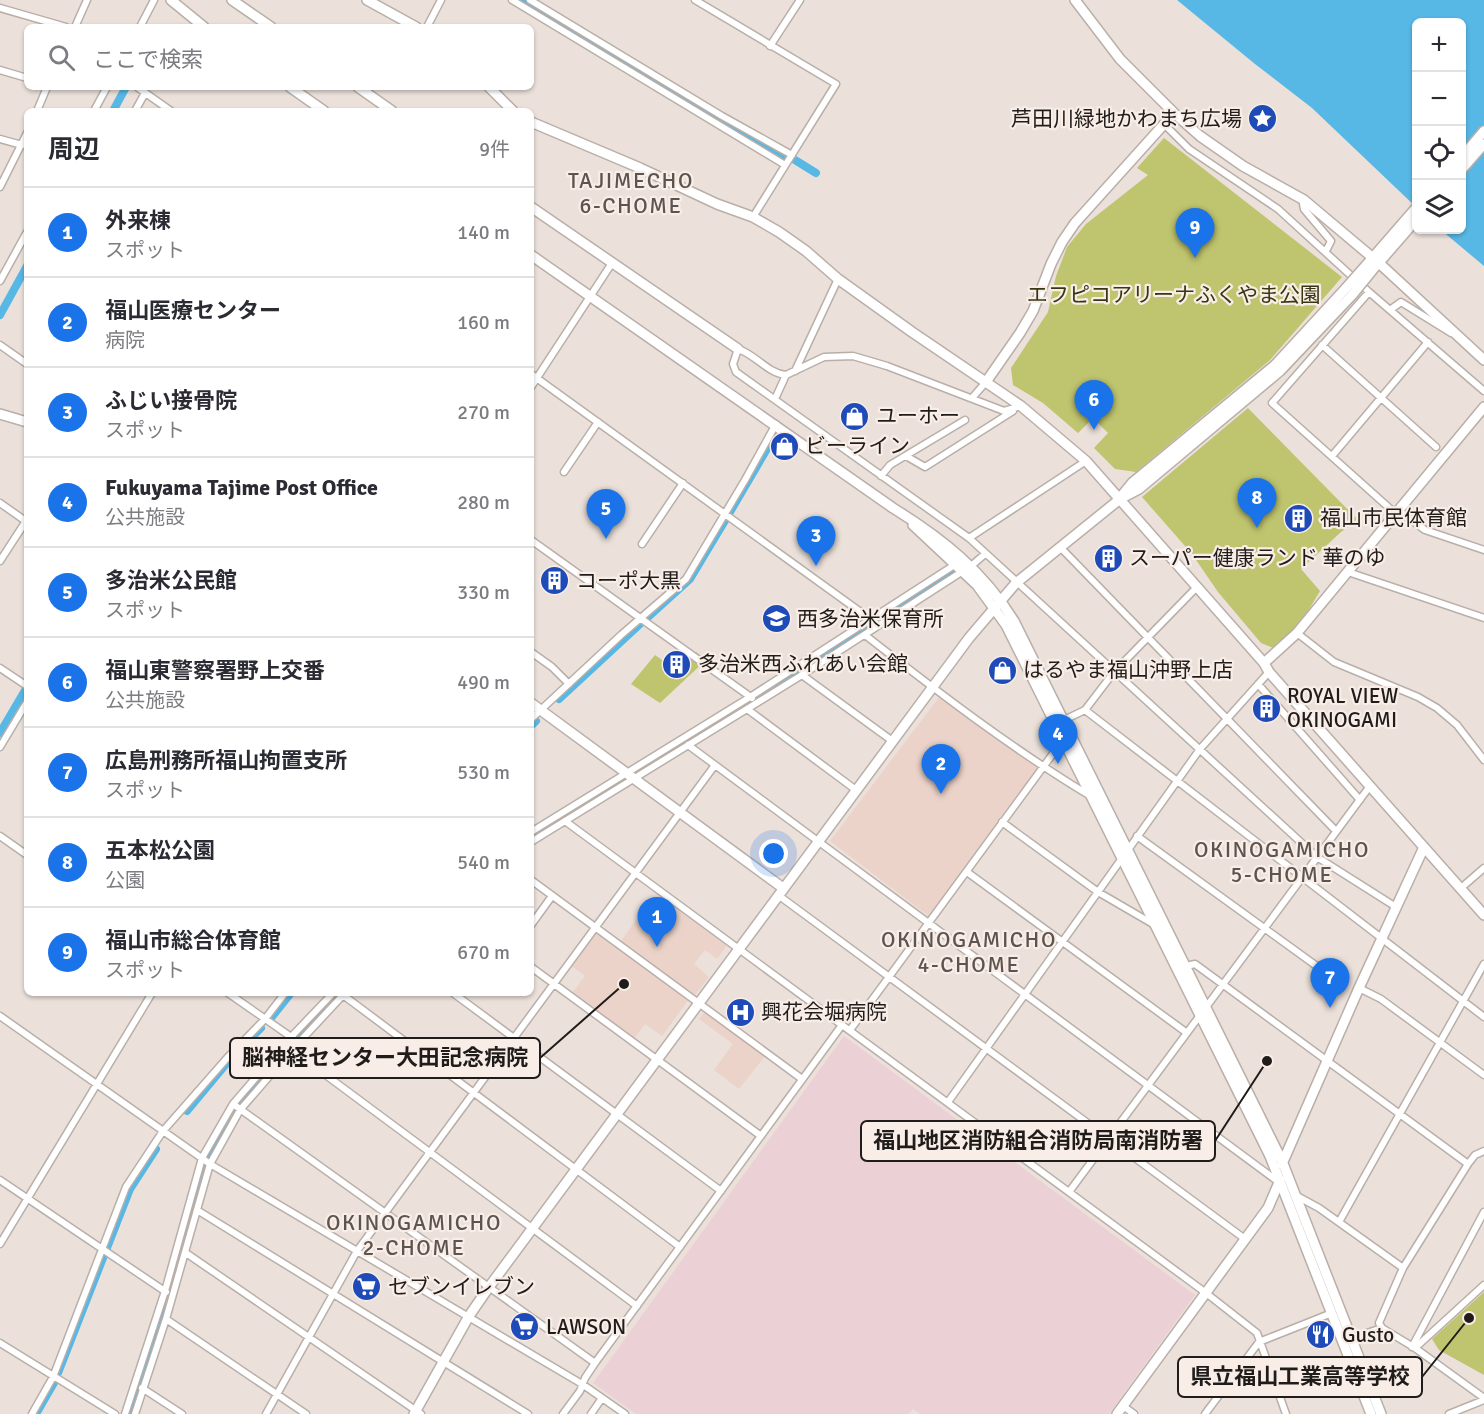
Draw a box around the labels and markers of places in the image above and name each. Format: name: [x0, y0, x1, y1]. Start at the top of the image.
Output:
place icon: 芦田川緑地かわまち広場: [1247, 103, 1279, 135]
place label: 芦田川緑地かわまち広場: [1011, 106, 1242, 132]
pin: 9: [1176, 208, 1214, 258]
pin: 6: [1074, 380, 1114, 430]
shop icon: ユーホー: [839, 400, 871, 432]
place label: ユーホー: [876, 403, 960, 429]
shop icon: ビーライン: [768, 430, 800, 462]
place label: ビーライン: [805, 433, 910, 459]
pin: 8: [1238, 478, 1276, 528]
pin: 5: [586, 490, 626, 539]
building icon: 福山市民体育館: [1283, 502, 1315, 534]
place label: 福山市民体育館: [1320, 505, 1467, 531]
pin: 3: [796, 516, 836, 566]
building icon: スーパー健康ランド 華のゆ: [1092, 542, 1124, 574]
place label: スーパー健康ランド 華のゆ: [1129, 545, 1385, 571]
building icon: コーポ大黒: [539, 565, 571, 597]
place label: コーポ大黒: [576, 568, 681, 594]
school or university icon: 西多治米保育所: [760, 603, 792, 635]
place label: 西多治米保育所: [797, 606, 944, 632]
building icon: 多治米西ふれあい会館: [661, 648, 693, 680]
place label: 多治米西ふれあい会館: [698, 651, 908, 677]
shop icon: はるやま福山沖野上店: [986, 654, 1018, 686]
place label: はるやま福山沖野上店: [1023, 657, 1233, 683]
place label: ROYAL VIEW OKINOGAMI: [1287, 683, 1399, 733]
building icon: ROYAL VIEW OKINOGAMI: [1250, 692, 1282, 724]
pin: 4: [1038, 714, 1078, 764]
pin: 2: [922, 744, 960, 794]
pin: 1: [638, 898, 676, 947]
pin: 7: [1310, 958, 1350, 1008]
hospital icon: 興花会堀病院: [724, 996, 756, 1028]
place label: 興花会堀病院: [761, 999, 887, 1025]
callout: 脳神経センター大田記念病院: [230, 1038, 540, 1078]
callout: 福山地区消防組合消防局南消防署: [861, 1121, 1215, 1161]
supermarket icon: セブンイレブン: [351, 1271, 383, 1303]
place label: セブンイレブン: [388, 1274, 535, 1300]
supermarket icon: LAWSON: [509, 1311, 541, 1343]
place label: LAWSON: [546, 1314, 626, 1340]
restaurant icon: Gusto: [1305, 1319, 1337, 1351]
place label: Gusto: [1342, 1322, 1394, 1348]
callout: 県立福山工業高等学校: [1178, 1357, 1422, 1397]

